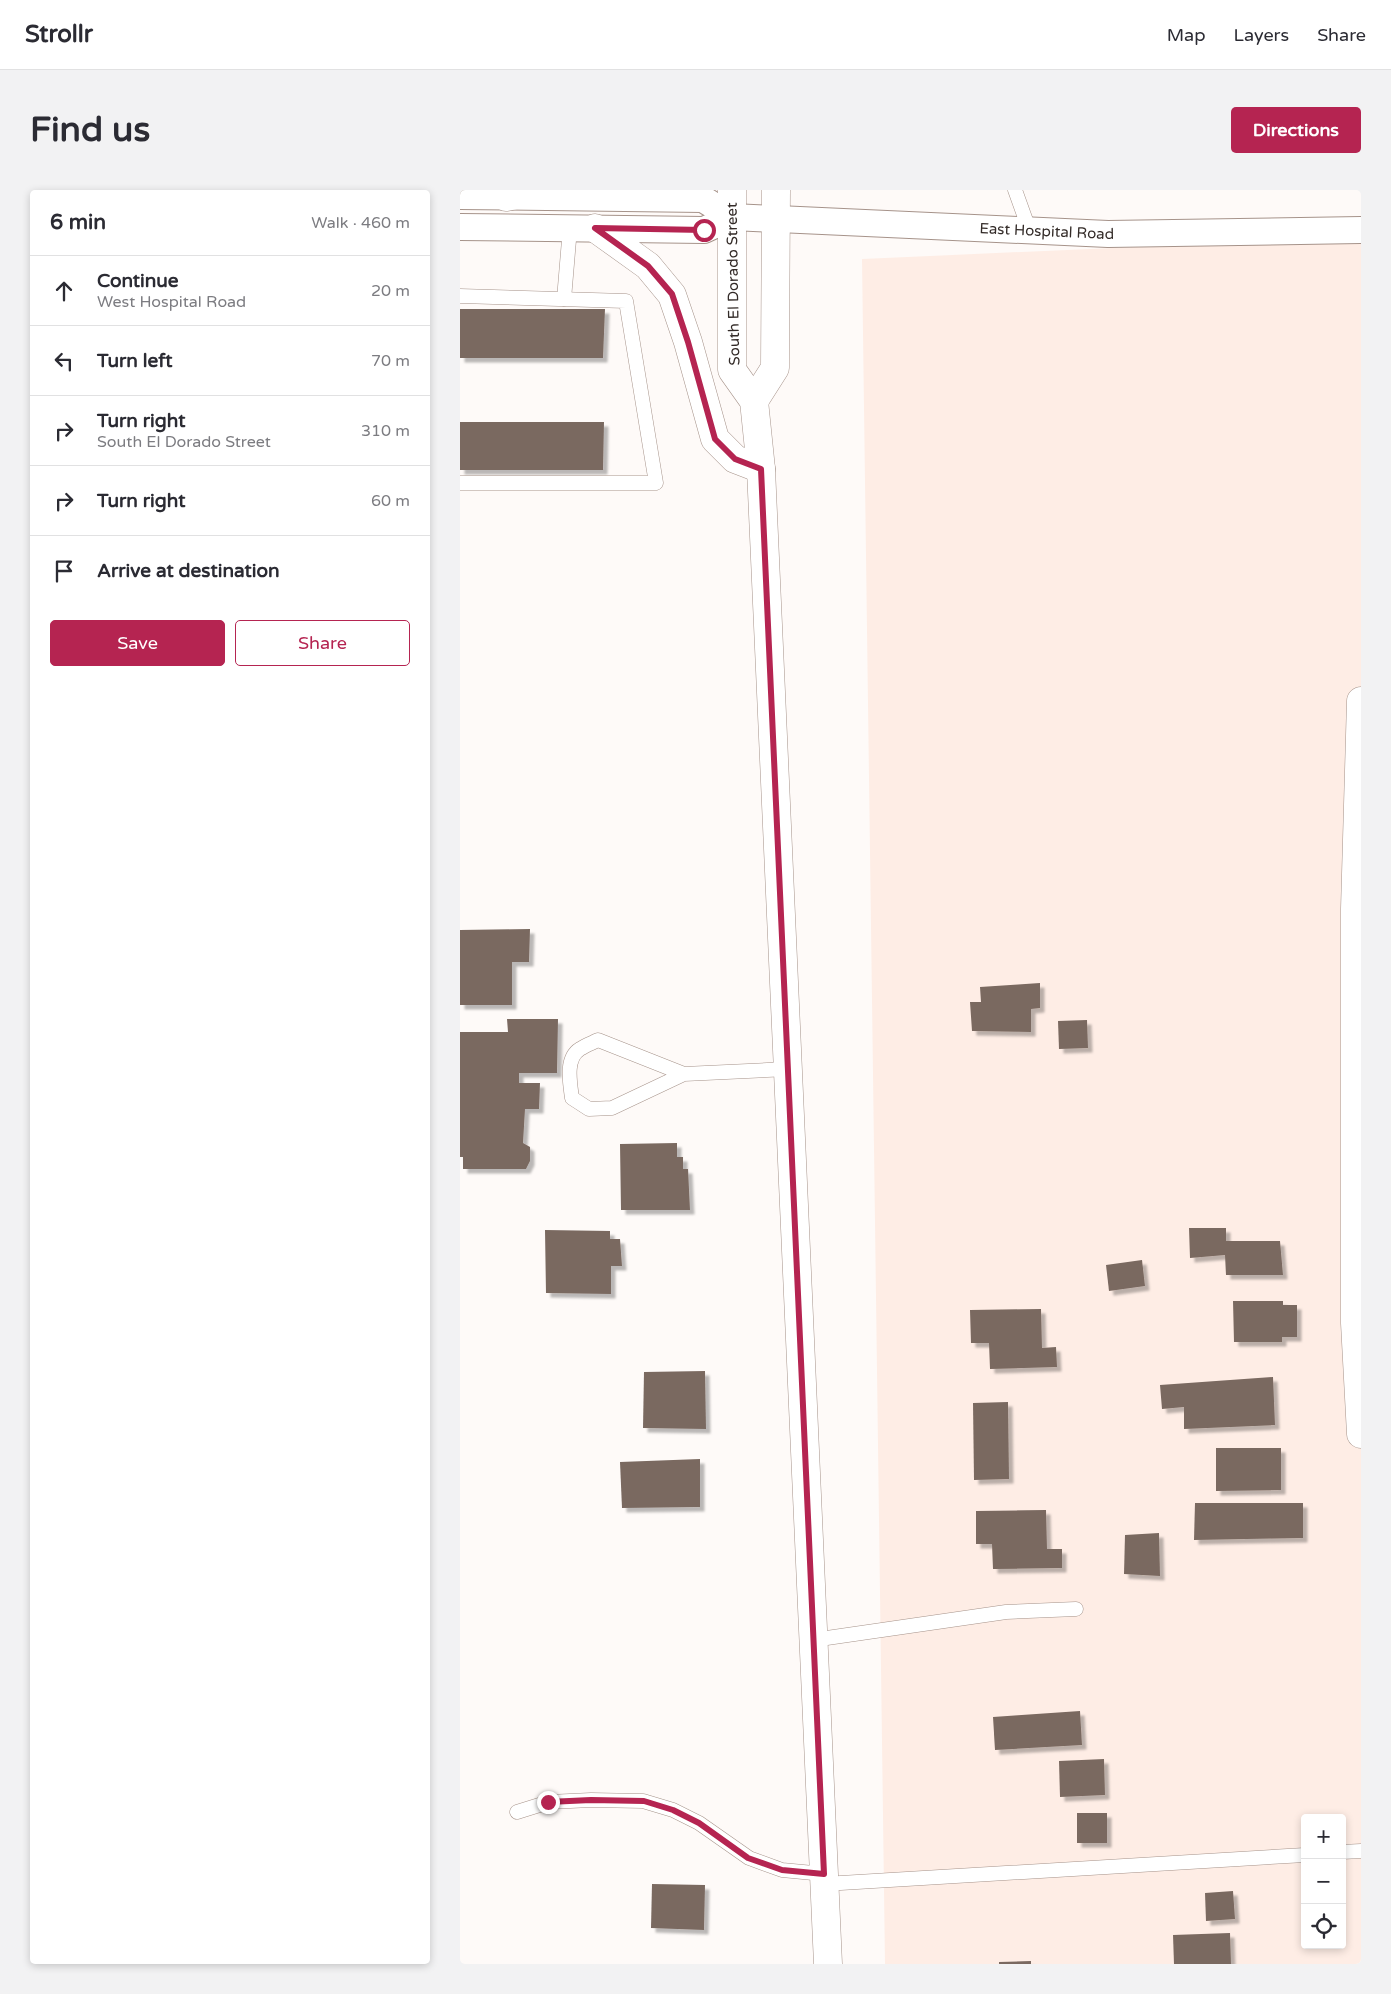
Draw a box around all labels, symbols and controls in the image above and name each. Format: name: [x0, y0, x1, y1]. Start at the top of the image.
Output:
text: Strollr: [25, 20, 93, 49]
text: Map: [1167, 24, 1206, 46]
text: Layers: [1234, 24, 1289, 46]
text: Share: [1317, 24, 1366, 46]
button: Directions: [1231, 107, 1361, 153]
text: Find us: [30, 109, 150, 151]
street label: South El Dorado Street: [723, 202, 743, 366]
text: 6 min: [50, 210, 106, 235]
text: Walk · 460 m: [311, 213, 410, 233]
route start: [693, 219, 716, 242]
street label: East Hospital Road: [979, 219, 1114, 243]
text: Continue: [97, 270, 179, 292]
icon: ahead: [50, 277, 78, 305]
text: 20 m: [371, 281, 410, 301]
text: West Hospital Road: [97, 292, 246, 312]
icon: left: [50, 347, 78, 375]
text: Turn left: [97, 350, 173, 372]
text: 70 m: [371, 351, 410, 371]
text: Turn right: [97, 410, 185, 432]
icon: right: [50, 417, 78, 445]
text: 310 m: [361, 421, 410, 441]
text: South El Dorado Street: [97, 432, 271, 452]
icon: right: [50, 487, 78, 515]
text: Turn right: [97, 490, 185, 512]
text: 60 m: [371, 491, 410, 511]
icon: arrive: [50, 557, 78, 585]
text: Arrive at destination: [97, 560, 280, 582]
button: Save: [50, 620, 225, 666]
button: Share: [235, 620, 410, 666]
route end: [537, 1791, 560, 1814]
map controls: [1301, 1814, 1346, 1949]
button: +: [1301, 1814, 1346, 1859]
button: −: [1301, 1859, 1346, 1904]
button: locate: [1301, 1904, 1346, 1949]

